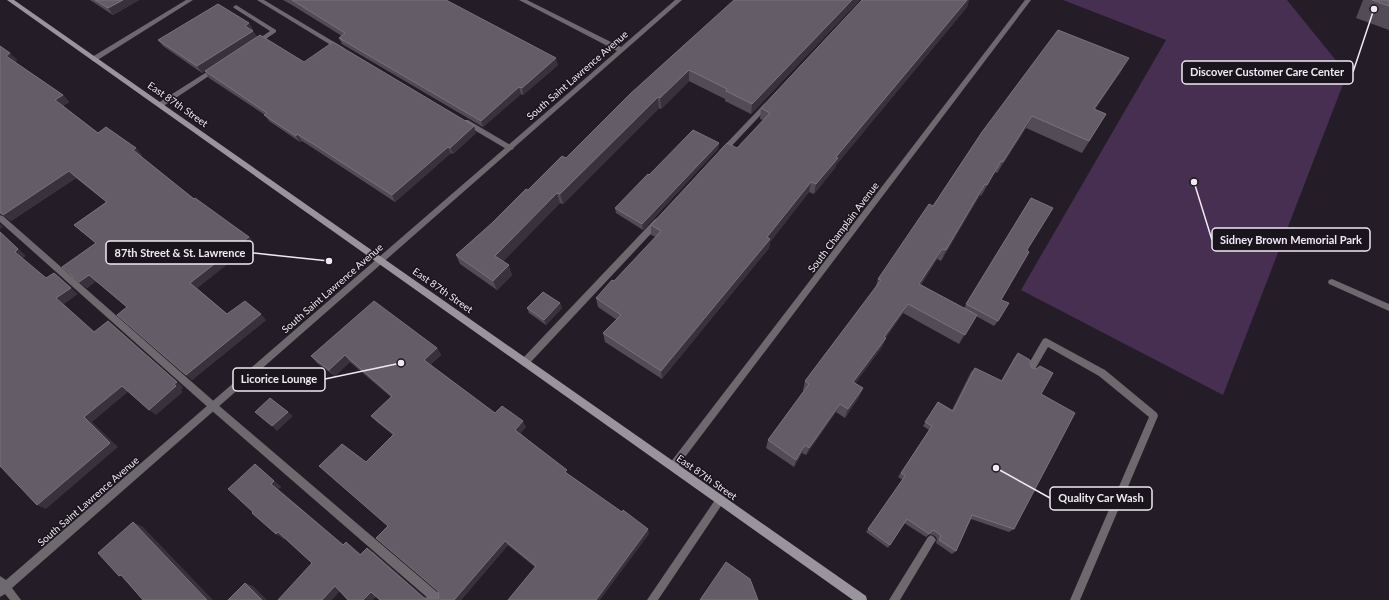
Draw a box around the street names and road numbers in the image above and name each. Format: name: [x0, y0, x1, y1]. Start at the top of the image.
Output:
street label: South Saint Lawrence Avenue: [524, 28, 630, 122]
street label: East 87th Street: [146, 79, 211, 129]
street label: South Champlain Avenue: [805, 179, 881, 275]
street label: South Saint Lawrence Avenue: [279, 241, 385, 335]
street label: East 87th Street: [411, 265, 476, 315]
street label: East 87th Street: [675, 452, 740, 502]
street label: South Saint Lawrence Avenue: [35, 454, 141, 548]

